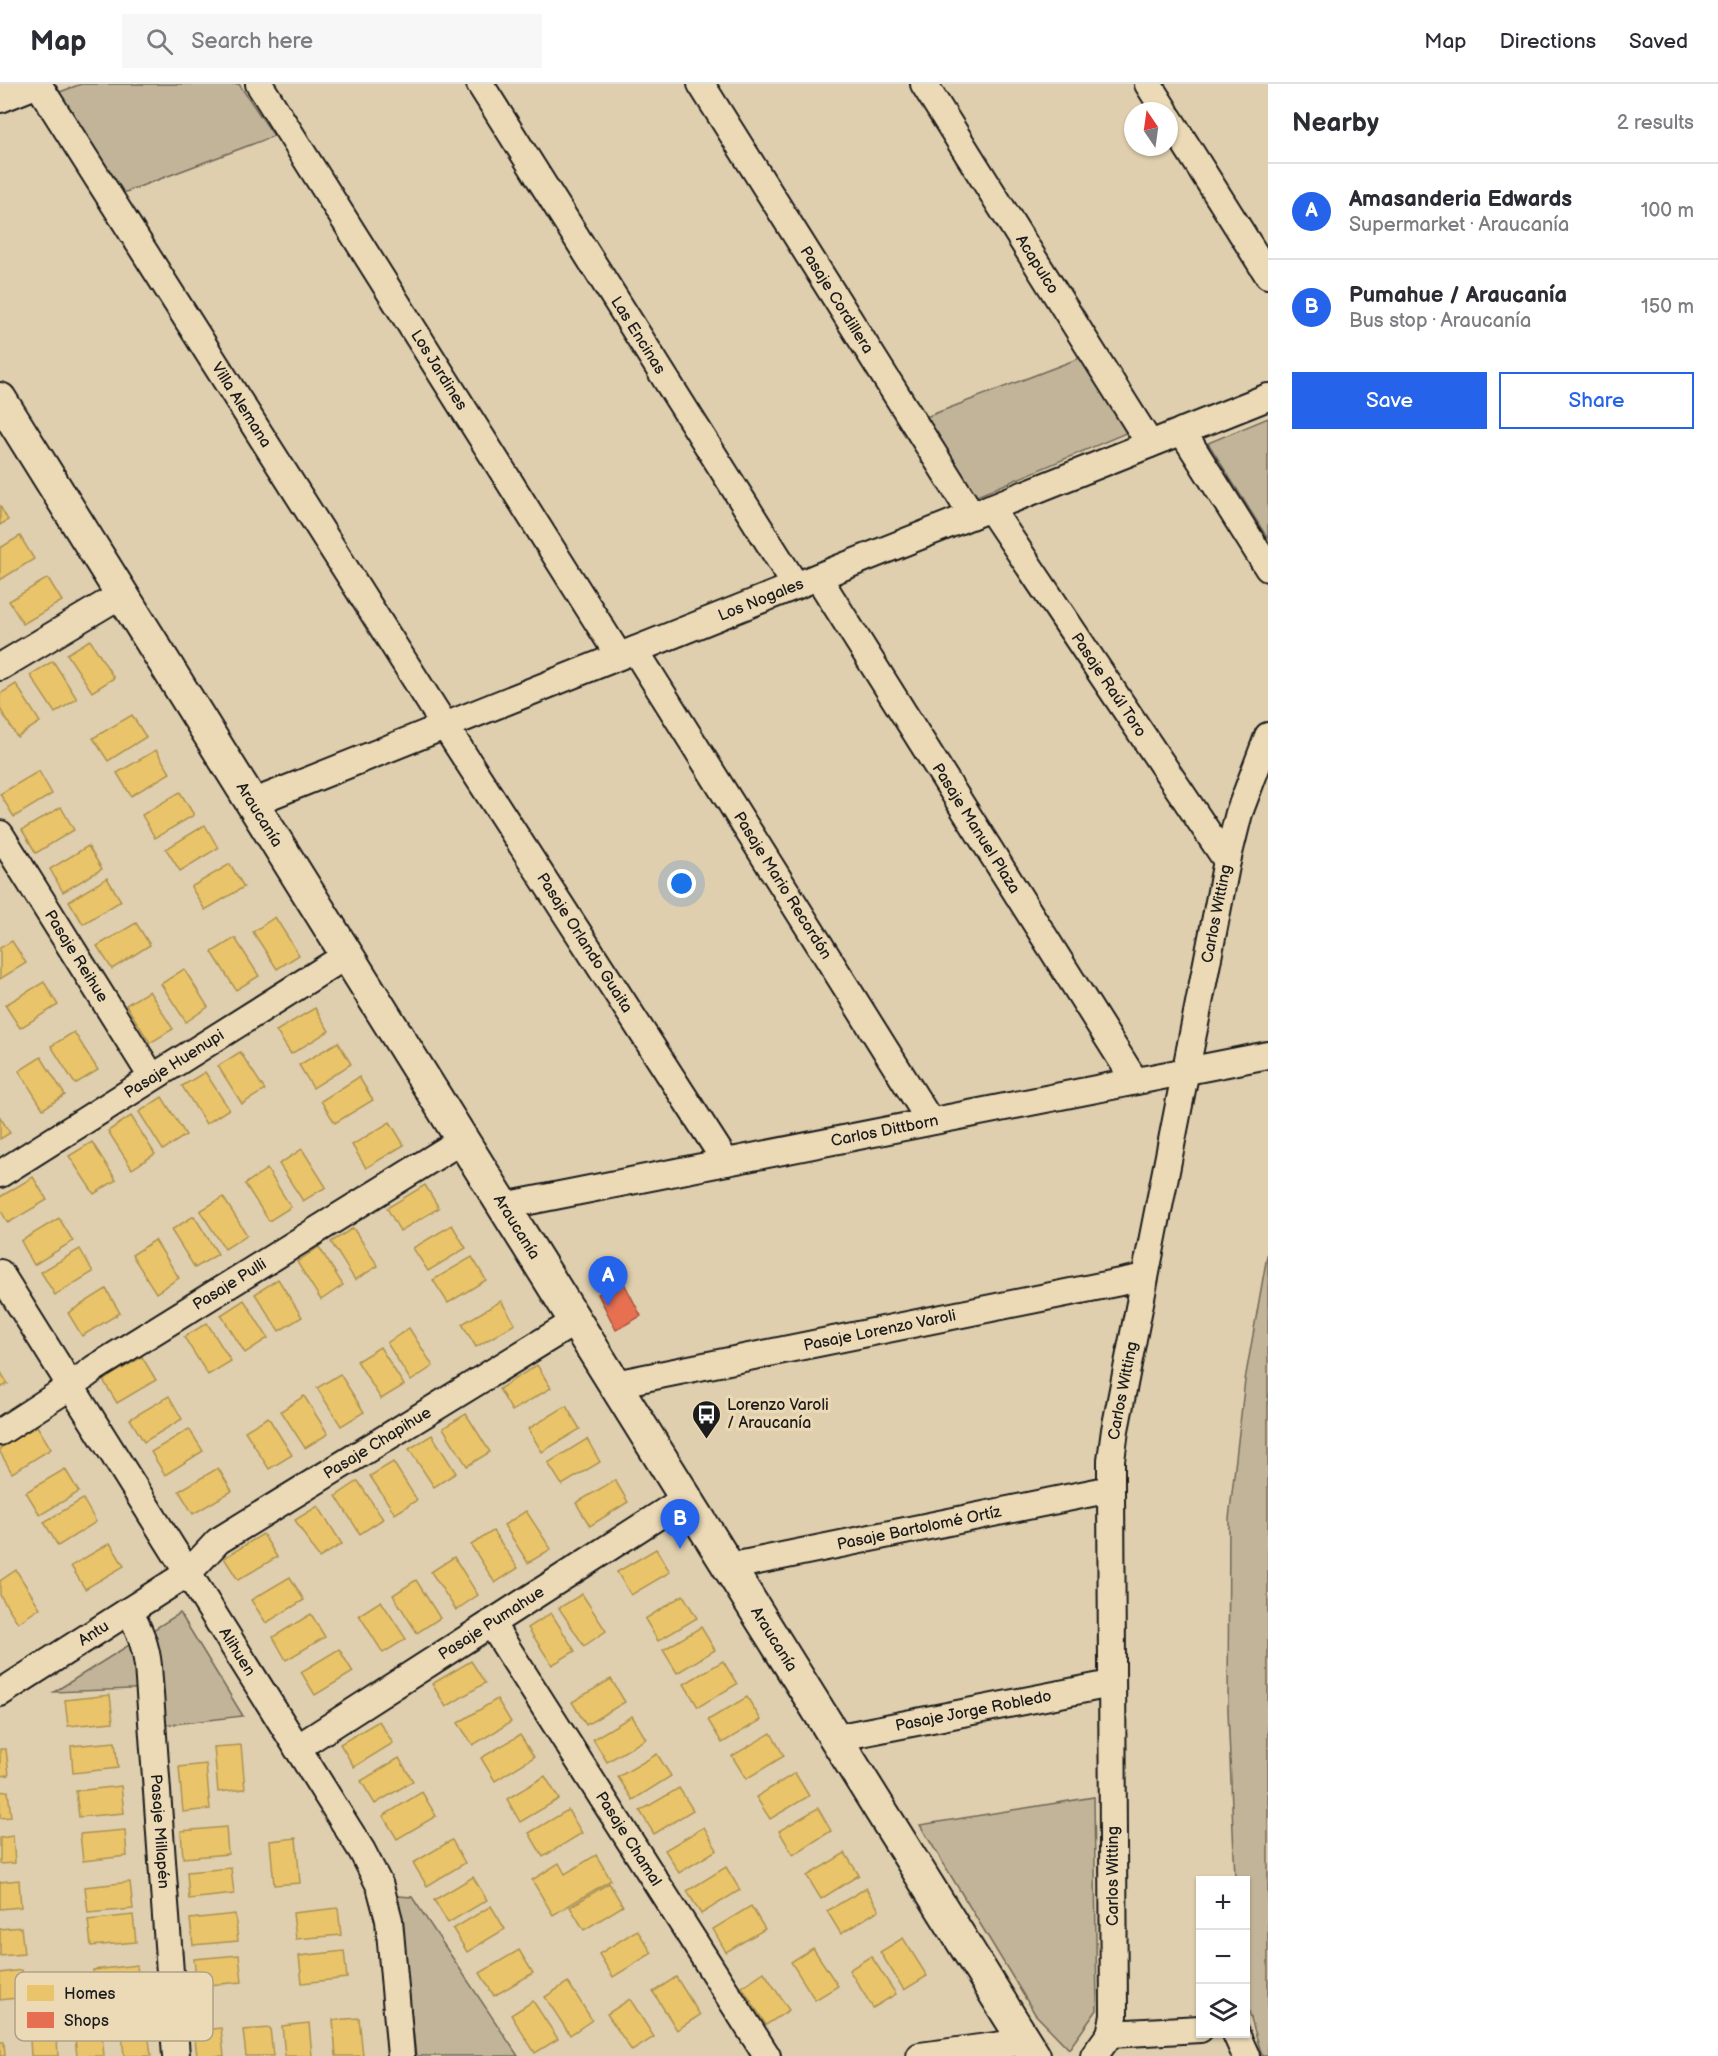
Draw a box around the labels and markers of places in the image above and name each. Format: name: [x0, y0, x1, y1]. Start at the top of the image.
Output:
pin: A: [588, 1256, 628, 1306]
place label: Lorenzo Varoli / Araucanía: [727, 1396, 829, 1433]
bus stop icon: Lorenzo Varoli / Araucanía: [690, 1398, 722, 1440]
pin: B: [660, 1500, 700, 1549]

